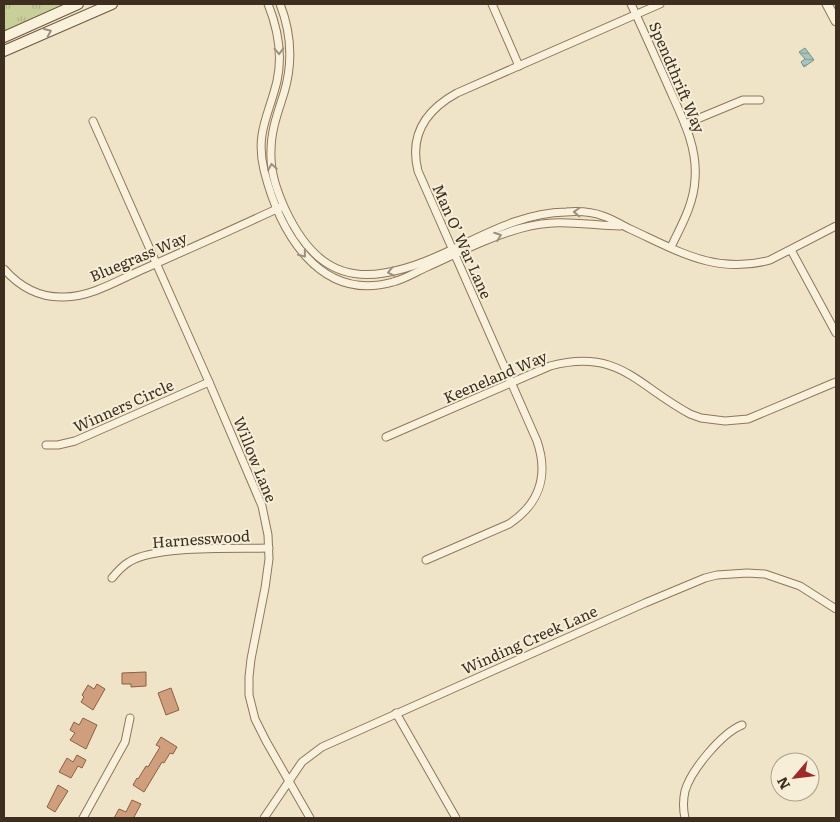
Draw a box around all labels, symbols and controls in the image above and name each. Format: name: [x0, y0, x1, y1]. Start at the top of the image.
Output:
street label: Spendthrift Way: [644, 18, 712, 136]
one-way arrow: [43, 27, 52, 38]
one-way arrow: [274, 48, 284, 55]
one-way arrow: [268, 163, 278, 172]
street label: Man O’ War Lane: [427, 180, 499, 302]
one-way arrow: [573, 207, 581, 218]
street label: Bluegrass Way: [86, 225, 191, 287]
one-way arrow: [494, 232, 502, 242]
one-way arrow: [298, 248, 307, 257]
one-way arrow: [387, 266, 396, 276]
street label: Keeneland Way: [439, 344, 551, 408]
street label: Winners Circle: [69, 373, 177, 437]
street label: Willow Lane: [228, 413, 284, 506]
street label: Harnesswood: [151, 523, 251, 553]
street label: Winding Creek Lane: [457, 599, 601, 679]
north arrow: [770, 752, 820, 802]
text: N: [771, 773, 794, 793]

